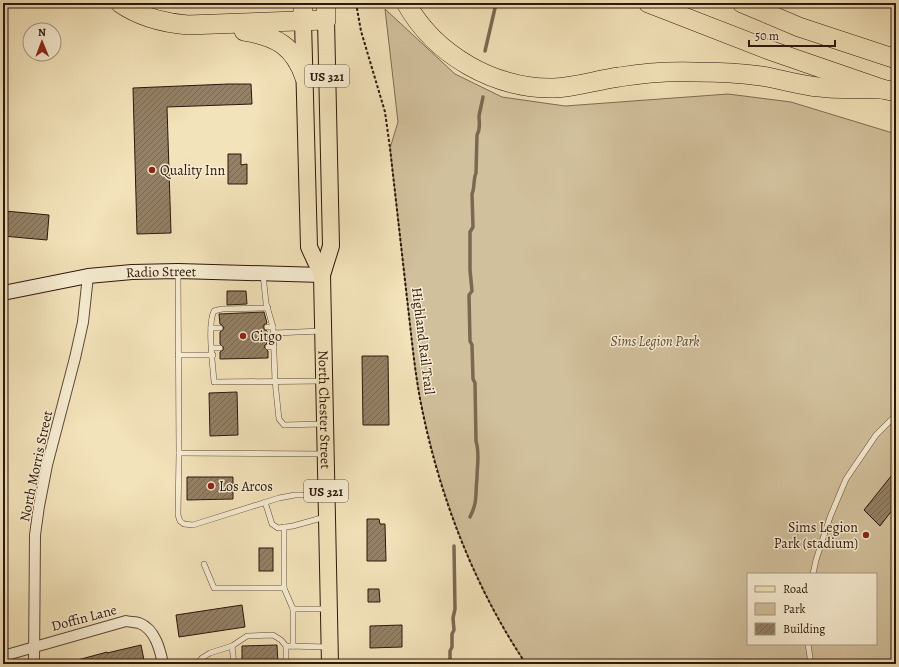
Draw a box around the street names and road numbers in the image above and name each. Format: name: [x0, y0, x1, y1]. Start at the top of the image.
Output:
road number: US 321: [305, 65, 349, 87]
street label: Radio Street: [125, 261, 197, 282]
street label: Highland Rail Trail: [407, 286, 439, 396]
street label: North Chester Street: [314, 350, 335, 469]
street label: North Morris Street: [15, 408, 57, 523]
road number: US 321: [304, 480, 348, 502]
street label: Doffin Lane: [49, 600, 119, 636]

